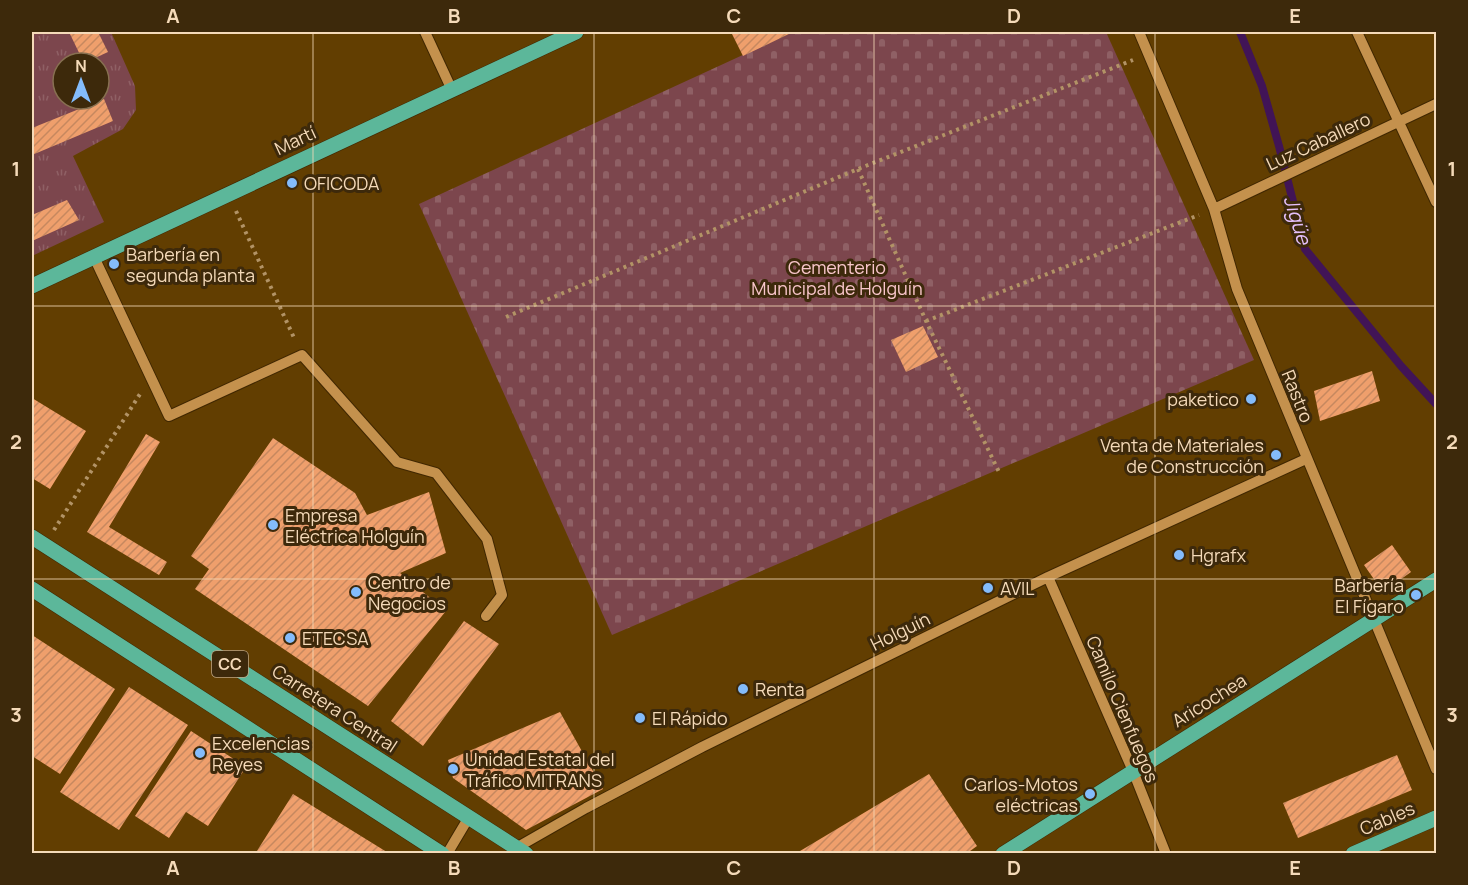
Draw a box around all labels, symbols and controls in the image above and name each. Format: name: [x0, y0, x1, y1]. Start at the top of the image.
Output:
text: A: [166, 2, 180, 29]
text: B: [448, 2, 461, 29]
text: C: [727, 2, 741, 29]
text: D: [1007, 2, 1021, 29]
text: E: [1289, 2, 1301, 29]
north arrow: [51, 51, 111, 111]
text: N: [75, 55, 87, 77]
street label: Luz Caballero: [1262, 106, 1374, 176]
street label: Martí: [270, 120, 320, 160]
text: 1: [12, 155, 20, 182]
text: 1: [1448, 155, 1456, 182]
place label: OFICODA: [304, 171, 380, 195]
marker: OFICODA: [285, 176, 299, 190]
water label: Jigüe: [1278, 192, 1319, 249]
place label: Barbería en segunda planta: [126, 242, 255, 287]
park label: Cementerio Municipal de Holguín: [751, 255, 923, 300]
marker: Barbería en segunda planta: [107, 257, 121, 271]
street label: Rastro: [1277, 366, 1319, 426]
place label: paketico: [1167, 387, 1239, 411]
marker: paketico: [1244, 392, 1258, 406]
text: 2: [10, 428, 22, 455]
text: 2: [1446, 428, 1458, 455]
place label: Venta de Materiales de Construcción: [1100, 433, 1264, 478]
marker: Venta de Materiales de Construcción: [1269, 448, 1283, 462]
place label: Empresa Eléctrica Holguín: [285, 503, 425, 548]
marker: Empresa Eléctrica Holguín: [266, 518, 280, 532]
place label: Hgrafx: [1191, 543, 1246, 567]
marker: Hgrafx: [1172, 548, 1186, 562]
place label: Centro de Negocios: [368, 570, 451, 615]
place label: Barbería El Fígaro: [1335, 573, 1404, 618]
place label: AVIL: [1000, 576, 1034, 600]
marker: AVIL: [981, 581, 995, 595]
marker: Centro de Negocios: [349, 585, 363, 599]
marker: Barbería El Fígaro: [1409, 588, 1423, 602]
street label: Holguín: [866, 606, 934, 656]
place label: ETECSA: [302, 626, 369, 650]
marker: ETECSA: [283, 631, 297, 645]
street label: Camilo Cienfuegos: [1081, 632, 1165, 786]
road number: CC: [212, 651, 248, 677]
street label: Carretera Central: [268, 659, 402, 757]
street label: Aricochea: [1167, 668, 1251, 732]
place label: Renta: [755, 677, 805, 701]
marker: Renta: [736, 682, 750, 696]
text: 3: [10, 701, 22, 728]
text: 3: [1446, 701, 1458, 728]
place label: El Rápido: [652, 706, 728, 730]
marker: El Rápido: [633, 711, 647, 725]
place label: Excelencias Reyes: [212, 731, 310, 776]
marker: Excelencias Reyes: [193, 746, 207, 760]
place label: Unidad Estatal del Tráfico MITRANS: [465, 747, 615, 792]
marker: Unidad Estatal del Tráfico MITRANS: [446, 762, 460, 776]
place label: Carlos-Motos eléctricas: [964, 772, 1078, 817]
marker: Carlos-Motos eléctricas: [1083, 787, 1097, 801]
street label: Cables: [1356, 796, 1418, 840]
text: A: [166, 854, 180, 881]
text: B: [448, 854, 461, 881]
text: C: [727, 854, 741, 881]
text: D: [1007, 854, 1021, 881]
text: E: [1289, 854, 1301, 881]

